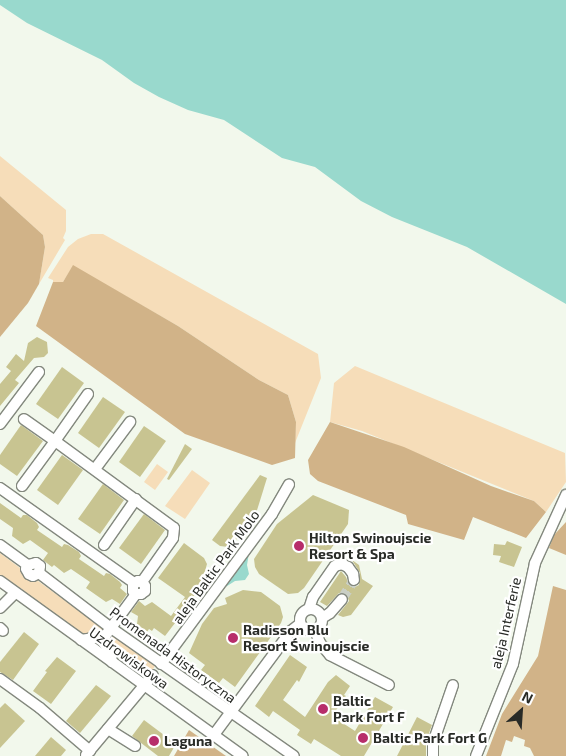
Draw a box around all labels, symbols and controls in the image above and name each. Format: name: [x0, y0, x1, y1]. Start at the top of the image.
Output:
street label: aleja Baltic Park Molo: [169, 507, 263, 627]
place label: Hilton Swinoujscie Resort & Spa: [309, 530, 431, 562]
marker: Hilton Swinoujscie Resort & Spa: [293, 540, 305, 552]
street label: aleja Interferie: [487, 576, 525, 670]
street label: Promenada Historyczna: [107, 604, 239, 706]
place label: Radisson Blu Resort Świnoujscie: [243, 622, 369, 654]
street label: Uzdrowiskowa: [86, 624, 172, 692]
marker: Radisson Blu Resort Świnoujscie: [227, 632, 239, 644]
north arrow: [496, 686, 546, 736]
text: N: [520, 687, 536, 707]
place label: Baltic Park Fort F: [333, 693, 405, 726]
marker: Baltic Park Fort F: [317, 703, 329, 715]
place label: Baltic Park Fort G: [373, 730, 487, 746]
marker: Baltic Park Fort G: [357, 732, 369, 744]
place label: Laguna: [164, 733, 212, 749]
marker: Laguna: [148, 735, 160, 747]

